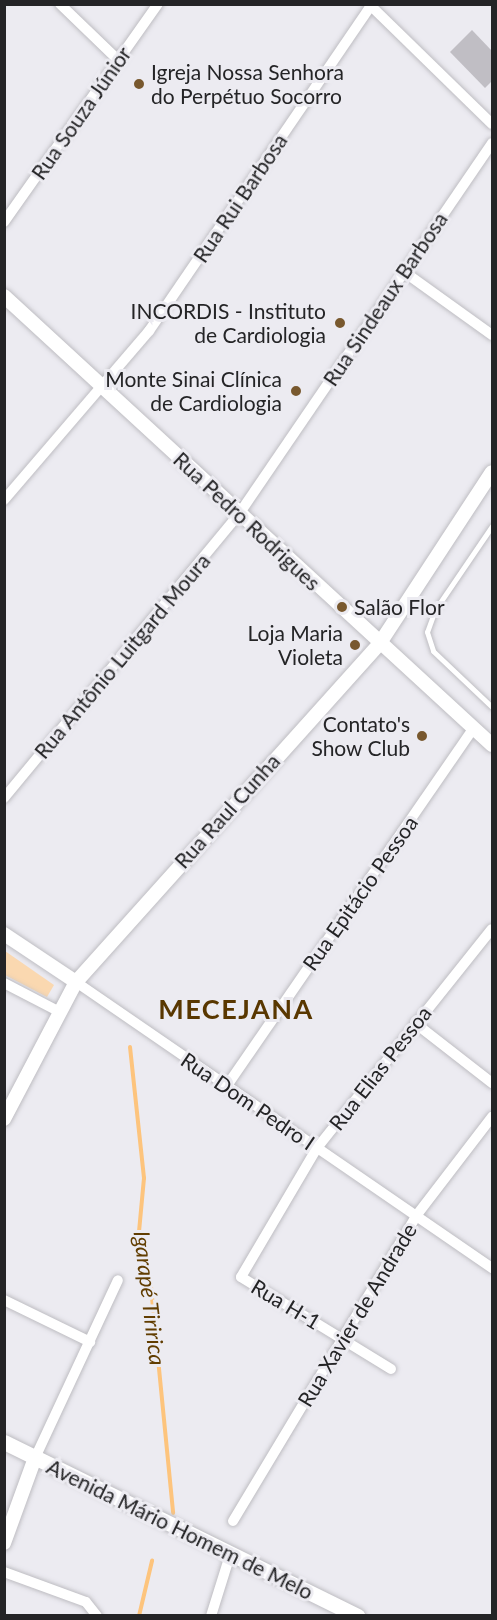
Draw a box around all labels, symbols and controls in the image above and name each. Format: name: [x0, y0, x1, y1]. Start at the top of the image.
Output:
street label: Rua Souza Júnior: [26, 41, 136, 185]
place label: Igreja Nossa Senhora do Perpétuo Socorro: [151, 59, 344, 109]
marker: Igreja Nossa Senhora do Perpétuo Socorro: [132, 77, 146, 91]
street label: Rua Rui Barbosa: [188, 129, 292, 267]
street label: Rua Sindeaux Barbosa: [318, 207, 452, 391]
place label: INCORDIS - Instituto de Cardiologia: [131, 298, 326, 348]
marker: INCORDIS - Instituto de Cardiologia: [331, 314, 349, 332]
place label: Monte Sinai Clínica de Cardiologia: [105, 366, 282, 416]
marker: Monte Sinai Clínica de Cardiologia: [287, 382, 305, 400]
street label: Rua Pedro Rodrigues: [168, 447, 326, 595]
street label: Rua Antônio Luitgard Moura: [29, 548, 215, 764]
place label: Salão Flor: [354, 594, 445, 620]
marker: Salão Flor: [335, 600, 349, 614]
place label: Loja Maria Violeta: [247, 620, 343, 670]
marker: Loja Maria Violeta: [348, 638, 362, 652]
place label: Contato's Show Club: [311, 711, 410, 761]
marker: Contato's Show Club: [415, 729, 429, 743]
street label: Rua Raul Cunha: [169, 749, 285, 873]
street label: Rua Epitácio Pessoa: [297, 811, 423, 975]
district label: MECEJANA: [158, 993, 314, 1025]
street label: Rua Elias Pessoa: [324, 1001, 436, 1135]
street label: Rua Dom Pedro I: [176, 1047, 320, 1155]
street label: Rua Xavier de Andrade: [292, 1218, 422, 1412]
water label: Igarapé Tiririca: [129, 1229, 171, 1367]
street label: Rua H-1: [247, 1274, 325, 1334]
street label: Avenida Mário Homem de Melo: [43, 1453, 317, 1605]

